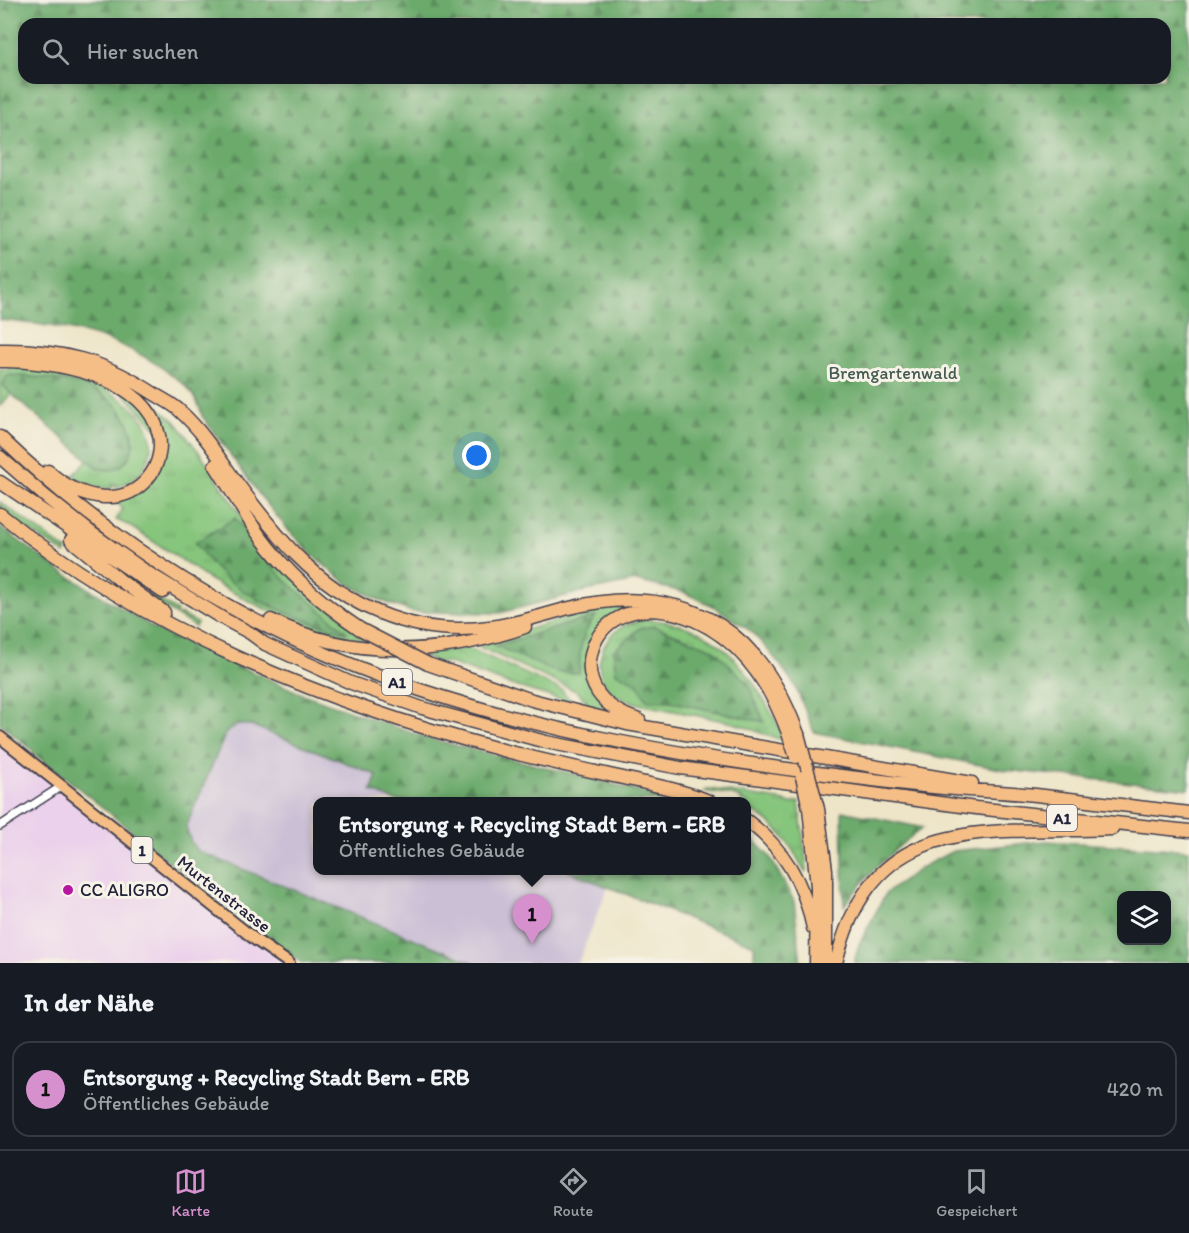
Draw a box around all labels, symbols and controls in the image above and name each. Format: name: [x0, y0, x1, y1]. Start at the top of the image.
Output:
search box: [18, 18, 1171, 84]
icon: search: [39, 35, 72, 68]
text: Hier suchen: [87, 38, 198, 65]
park label: Bremgartenwald: [828, 362, 958, 384]
your location: [462, 441, 491, 470]
road number: A1: [382, 669, 412, 695]
popup: [313, 797, 751, 875]
road number: A1: [1047, 805, 1077, 831]
text: Entsorgung + Recycling Stadt Bern - ERB: [339, 811, 725, 838]
road number: 1: [132, 837, 152, 863]
text: Öffentliches Gebäude: [339, 838, 525, 862]
street label: Murtenstrasse: [173, 851, 275, 937]
place label: CC ALIGRO: [80, 879, 169, 901]
marker: CC ALIGRO: [61, 883, 75, 897]
map controls: [1117, 891, 1171, 945]
button: layers: [1117, 891, 1171, 945]
pin: 1: [512, 894, 552, 944]
text: In der Nähe: [24, 986, 154, 1018]
text: Entsorgung + Recycling Stadt Bern - ERB: [83, 1064, 470, 1091]
text: 1: [41, 1077, 50, 1101]
text: 420 m: [1107, 1077, 1163, 1101]
text: Öffentliches Gebäude: [83, 1091, 269, 1115]
tab: Karte: [172, 1165, 210, 1220]
tab: Route: [553, 1165, 593, 1220]
tab: Gespeichert: [936, 1165, 1017, 1220]

